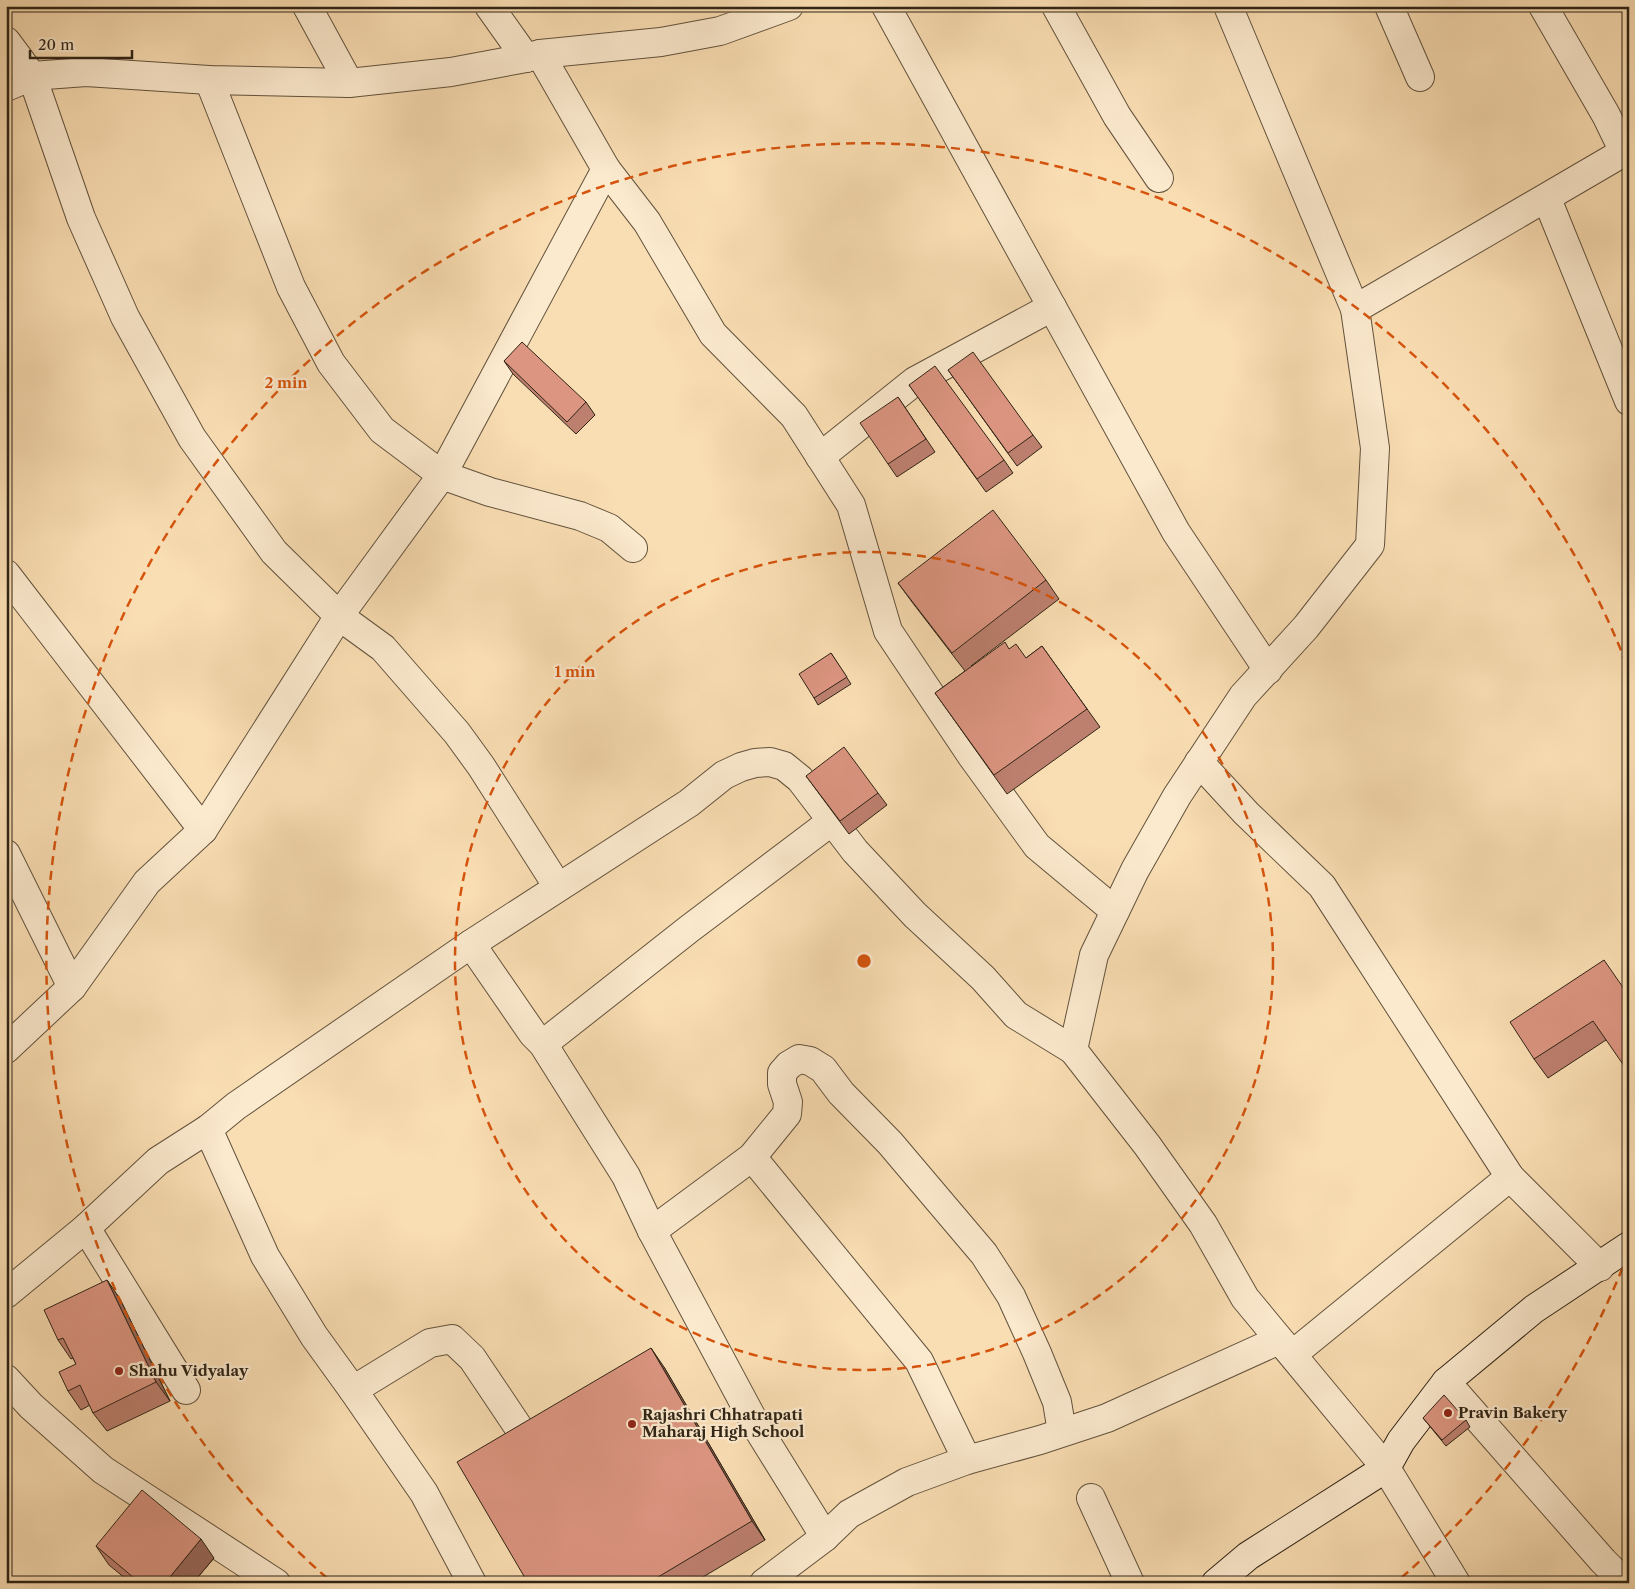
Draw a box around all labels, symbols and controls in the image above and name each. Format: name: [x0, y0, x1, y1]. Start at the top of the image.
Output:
scale bar: [30, 28, 132, 60]
text: 20 m: [38, 35, 74, 54]
text: 2 min: [264, 373, 308, 392]
text: 1 min: [554, 662, 596, 681]
centre of rings: [855, 952, 873, 970]
place label: Shahu Vidyalay: [129, 1361, 249, 1380]
marker: Shahu Vidyalay: [113, 1365, 125, 1377]
place label: Pravin Bakery: [1458, 1403, 1568, 1422]
place label: Rajashri Chhatrapati Maharaj High School: [642, 1405, 804, 1441]
marker: Pravin Bakery: [1442, 1407, 1454, 1419]
marker: Rajashri Chhatrapati Maharaj High School: [626, 1418, 638, 1430]

